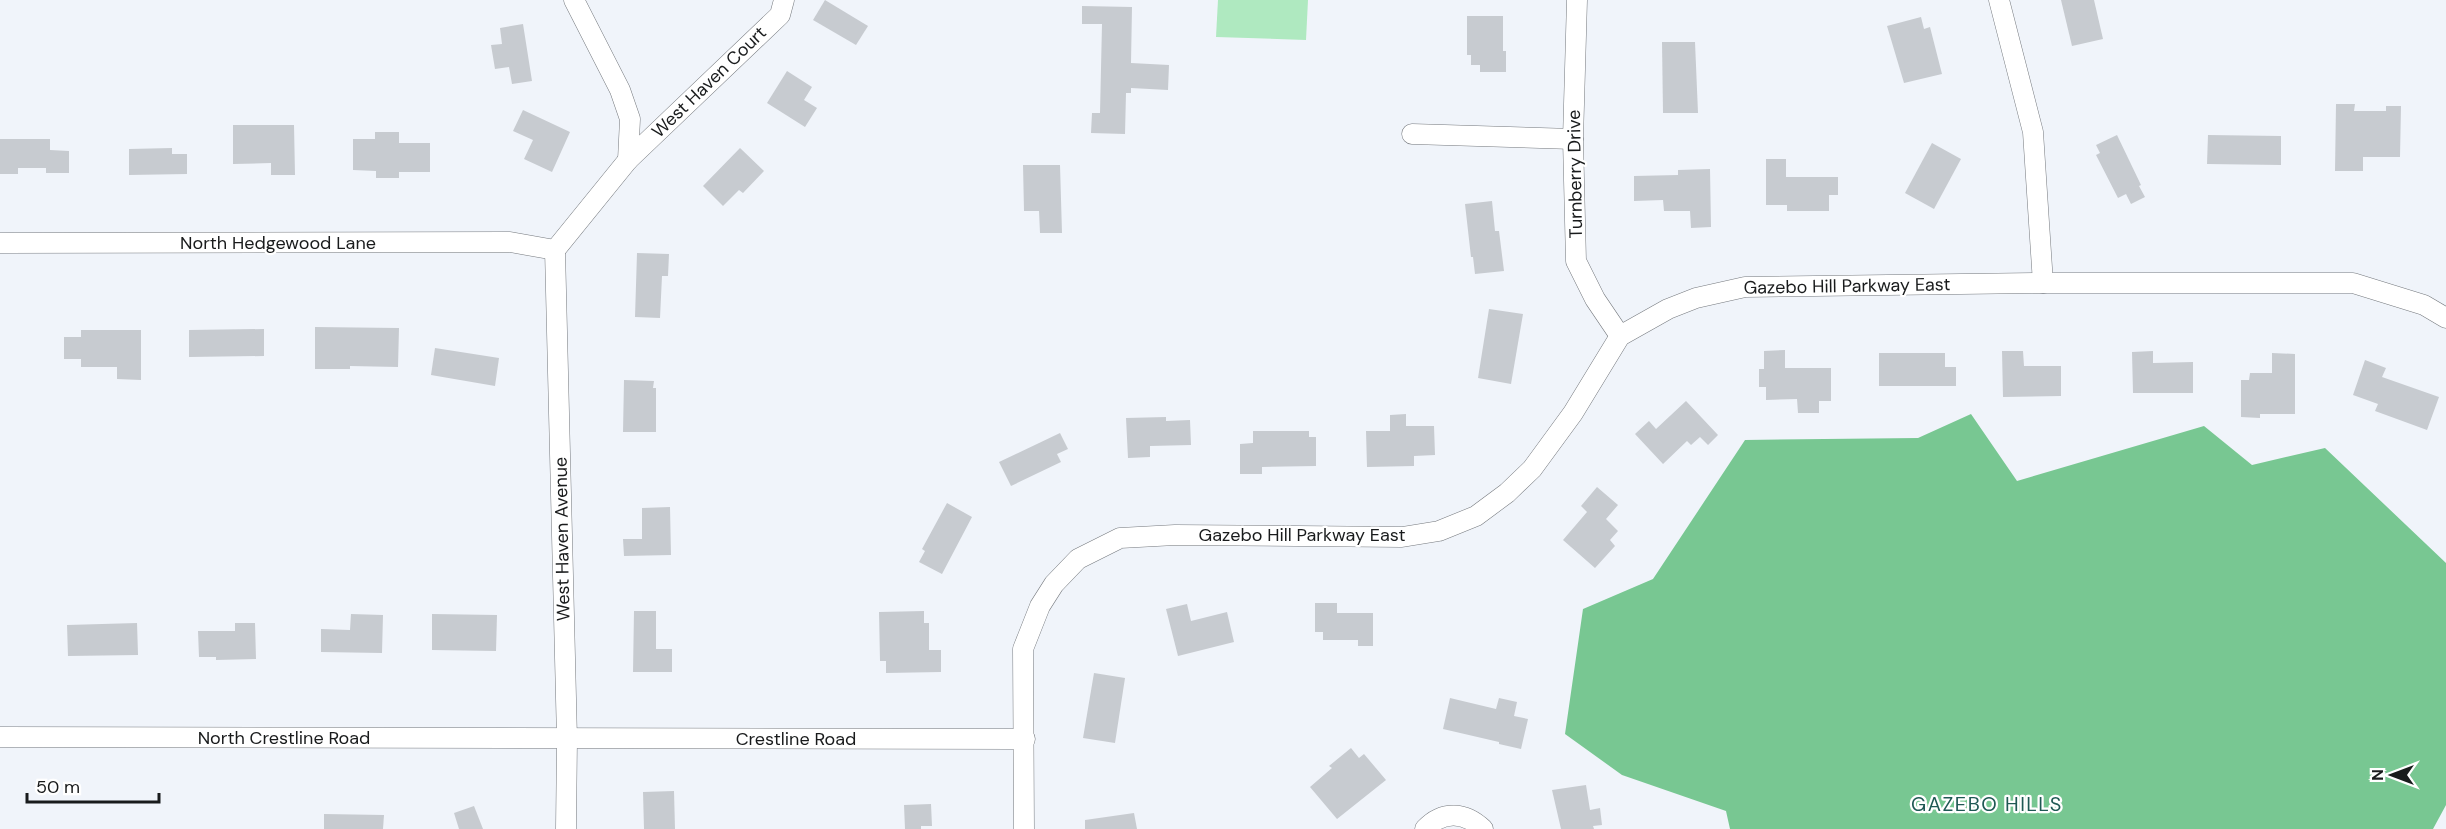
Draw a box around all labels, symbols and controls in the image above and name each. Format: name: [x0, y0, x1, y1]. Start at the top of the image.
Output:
street label: West Haven Court: [646, 21, 772, 143]
street label: Turnberry Drive: [1562, 109, 1588, 239]
street label: North Hedgewood Lane: [180, 231, 376, 255]
street label: Gazebo Hill Parkway East: [1743, 272, 1951, 300]
street label: West Haven Avenue: [549, 457, 575, 621]
street label: Gazebo Hill Parkway East: [1199, 523, 1405, 547]
street label: North Crestline Road: [198, 726, 370, 750]
street label: Crestline Road: [736, 727, 856, 751]
north arrow: [2362, 745, 2422, 805]
scale bar: [27, 766, 159, 804]
text: N: [2367, 769, 2388, 781]
text: 50 m: [36, 775, 80, 799]
district label: GAZEBO HILLS: [1911, 791, 2063, 817]

